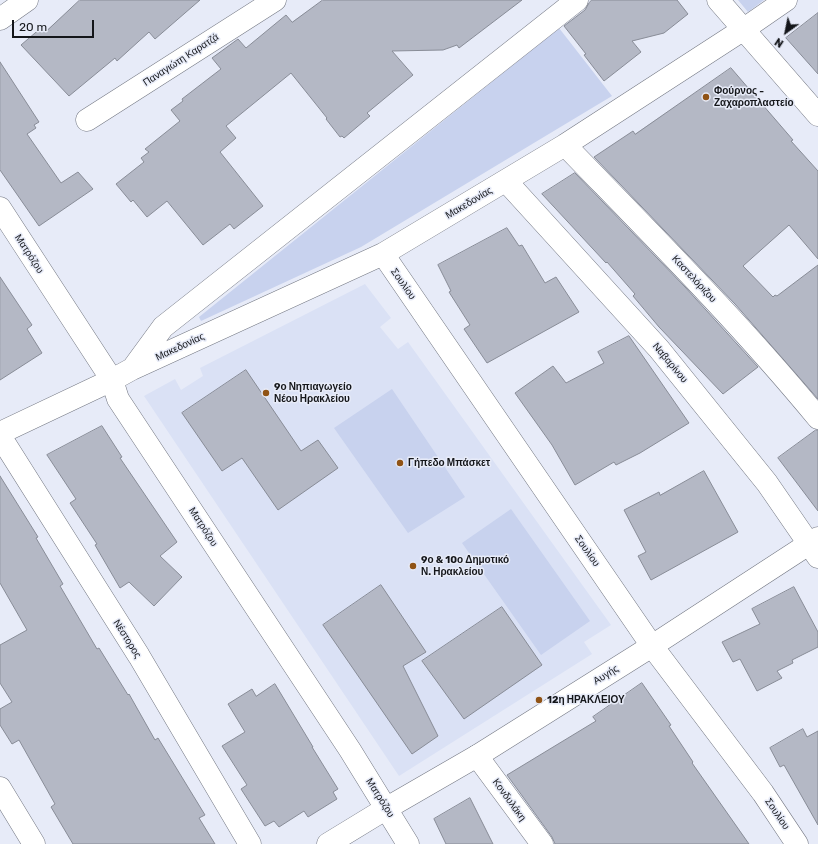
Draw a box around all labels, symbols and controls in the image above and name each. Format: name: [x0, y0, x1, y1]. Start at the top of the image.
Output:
scale bar: [14, 12, 96, 38]
north arrow: [766, 12, 806, 52]
text: 20 m: [19, 20, 47, 34]
street label: Παναγιώτη Καρατζά: [141, 31, 221, 89]
text: N: [772, 35, 786, 50]
place label: Φούρνος - Ζαχαροπλαστείο: [714, 85, 794, 108]
marker: Φούρνος - Ζαχαροπλαστείο: [701, 92, 711, 102]
street label: Μακεδονίας: [443, 184, 495, 222]
street label: Ματρόζου: [12, 232, 46, 276]
street label: Καστελόριζου: [669, 253, 719, 305]
street label: Σουλίου: [388, 266, 418, 302]
street label: Μακεδονίας: [154, 330, 206, 364]
street label: Ναβαρίνου: [650, 341, 690, 385]
place label: 9ο Νηπιαγωγείο Νέου Ηρακλείου: [274, 381, 352, 404]
marker: 9ο Νηπιαγωγείο Νέου Ηρακλείου: [261, 388, 271, 398]
place label: Γήπεδο Μπάσκετ: [408, 457, 490, 469]
marker: Γήπεδο Μπάσκετ: [395, 458, 405, 468]
street label: Ματρόζου: [186, 505, 220, 549]
street label: Σουλίου: [572, 533, 602, 569]
place label: 9ο & 10ο Δημοτικό Ν. Ηρακλείου: [421, 554, 509, 578]
marker: 9ο & 10ο Δημοτικό Ν. Ηρακλείου: [408, 561, 418, 571]
street label: Νέστορος: [110, 617, 144, 661]
street label: Αυγής: [591, 663, 621, 687]
place label: 12η ΗΡΑΚΛΕΙΟΥ: [547, 694, 625, 706]
marker: 12η ΗΡΑΚΛΕΙΟΥ: [534, 695, 544, 705]
street label: Ματρόζου: [363, 776, 397, 820]
street label: Κονδυλάκη: [490, 777, 528, 823]
street label: Σουλίου: [762, 796, 792, 832]

